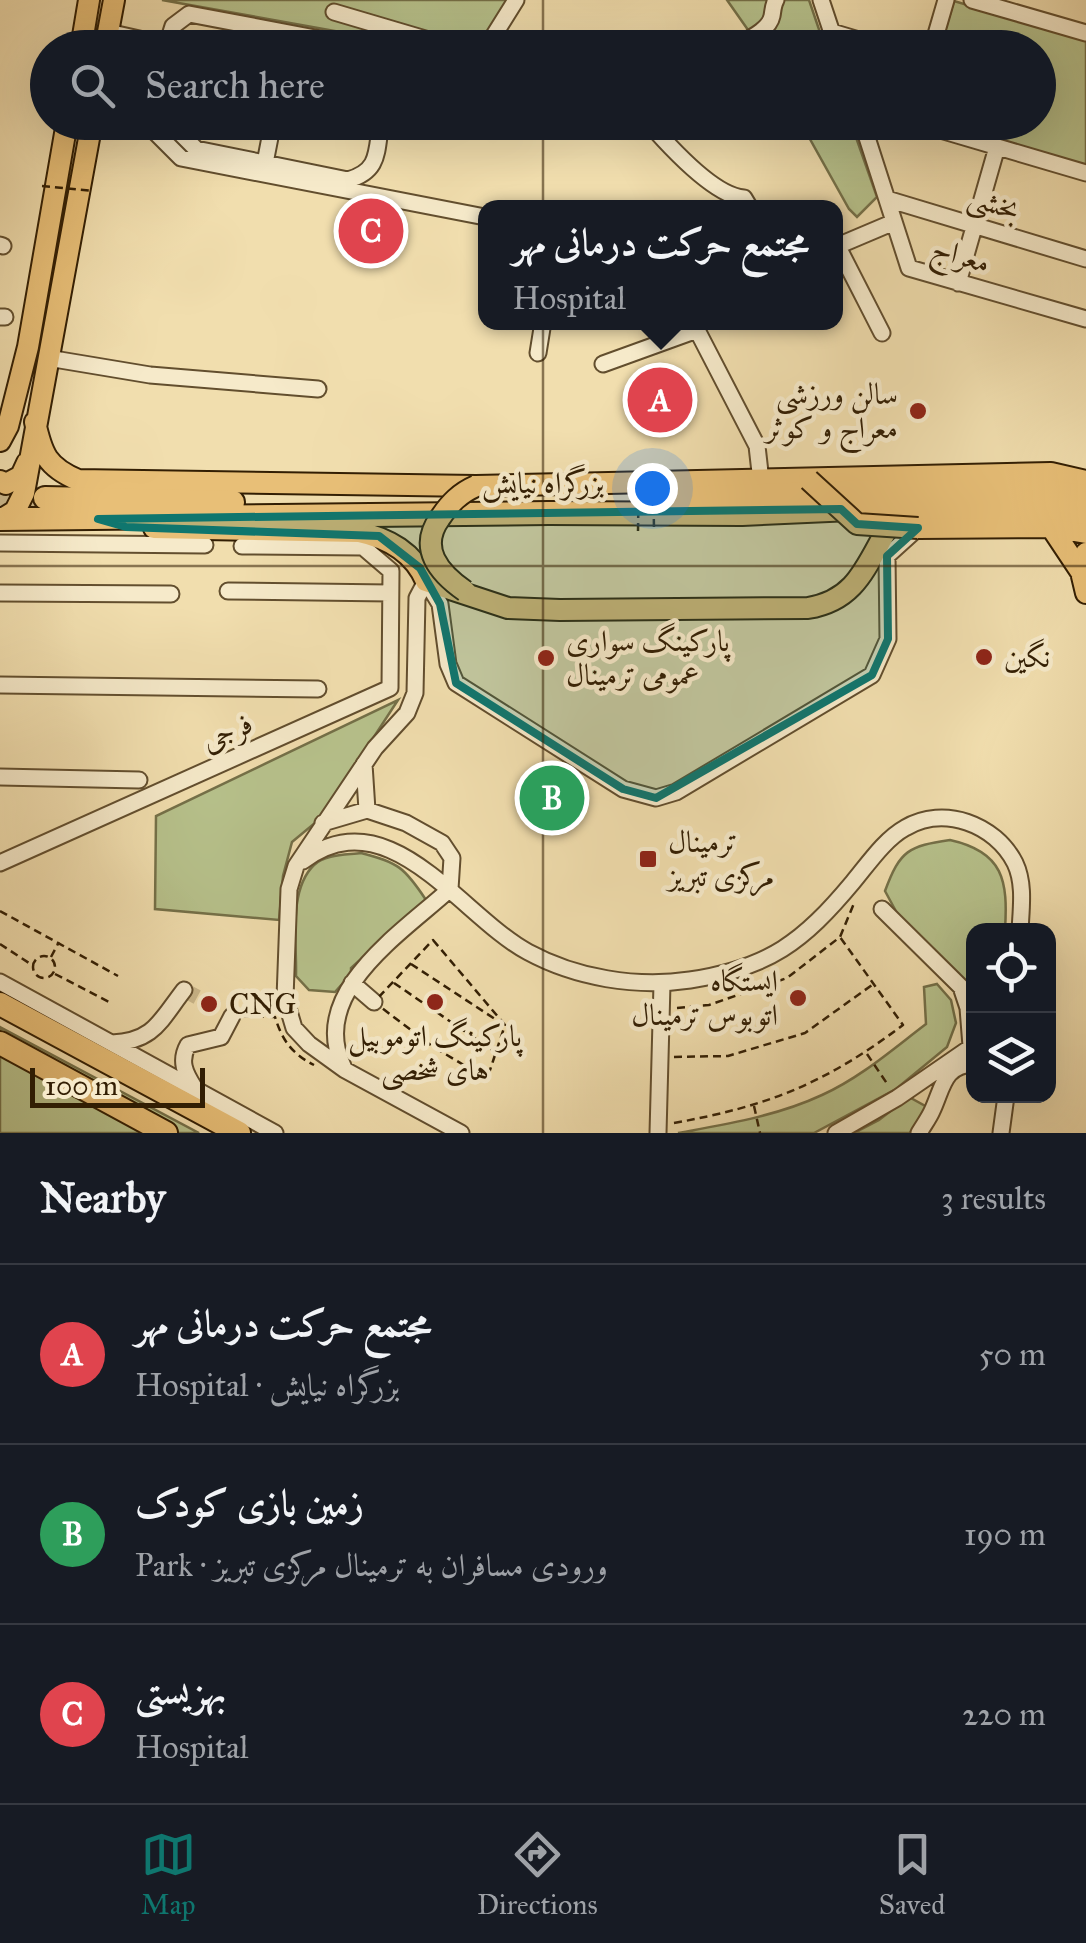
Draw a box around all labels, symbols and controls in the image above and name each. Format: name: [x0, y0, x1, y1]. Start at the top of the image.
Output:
search box: [30, 30, 1056, 140]
icon: search: [65, 58, 120, 113]
text: Search here: [145, 62, 325, 108]
street label: بخشی: [963, 178, 1024, 231]
pin: C: [338, 194, 404, 268]
popup: [478, 200, 843, 330]
text: مجتمع حرکت درمانی مهر: [512, 219, 809, 265]
street label: معراج: [925, 229, 995, 289]
text: Hospital: [512, 279, 626, 318]
pin: A: [628, 362, 692, 438]
place label: سالن ورزشی معراج و کوثر: [763, 376, 898, 454]
marker: سالن ورزشی معراج و کوثر: [907, 400, 929, 422]
street label: بزرگراه نیایش: [482, 463, 604, 503]
your location: [627, 463, 678, 514]
place label: پارکینگ سواری عمومی ترمینال: [566, 622, 731, 694]
place label: نگین: [1004, 638, 1050, 675]
marker: نگین: [973, 646, 995, 668]
marker: پارکینگ سواری عمومی ترمینال: [535, 647, 557, 669]
street label: فرجی: [196, 705, 258, 760]
pin: B: [520, 760, 584, 836]
place label: ترمینال مرکزی تبریز: [665, 824, 774, 897]
marker: ترمینال مرکزی تبریز: [637, 848, 659, 870]
map controls: [966, 923, 1056, 1103]
button: locate: [966, 923, 1056, 1013]
place label: ایستگاه اتوبوس ترمینال: [631, 962, 778, 1034]
place label: CNG: [229, 986, 297, 1022]
marker: ایستگاه اتوبوس ترمینال: [787, 987, 809, 1009]
marker: پارکینگ اتوموبیل های شخصی: [424, 991, 446, 1013]
marker: CNG: [198, 993, 220, 1015]
button: layers: [966, 1013, 1056, 1103]
place label: پارکینگ اتوموبیل های شخصی: [348, 1017, 523, 1091]
scale bar: [30, 1063, 205, 1108]
text: 100 m: [45, 1068, 118, 1103]
text: Nearby: [40, 1172, 165, 1224]
text: 3 results: [941, 1179, 1046, 1218]
text: مجتمع حرکت درمانی مهر: [135, 1300, 431, 1346]
text: A: [62, 1335, 83, 1374]
text: 50 m: [979, 1335, 1046, 1374]
text: Hospital · بزرگراه نیایش: [135, 1366, 400, 1405]
text: زمین بازی کودک: [135, 1480, 364, 1526]
text: B: [62, 1515, 83, 1554]
text: 190 m: [964, 1515, 1046, 1554]
text: Park · ورودی مسافران به ترمینال مرکزی تبریز: [135, 1546, 608, 1585]
text: بهزیستی: [135, 1668, 226, 1714]
text: C: [62, 1695, 83, 1734]
text: 220 m: [962, 1695, 1046, 1734]
text: Hospital: [135, 1728, 248, 1767]
tab: Map: [141, 1827, 196, 1922]
tab: Directions: [477, 1827, 598, 1922]
tab: Saved: [879, 1827, 945, 1922]

